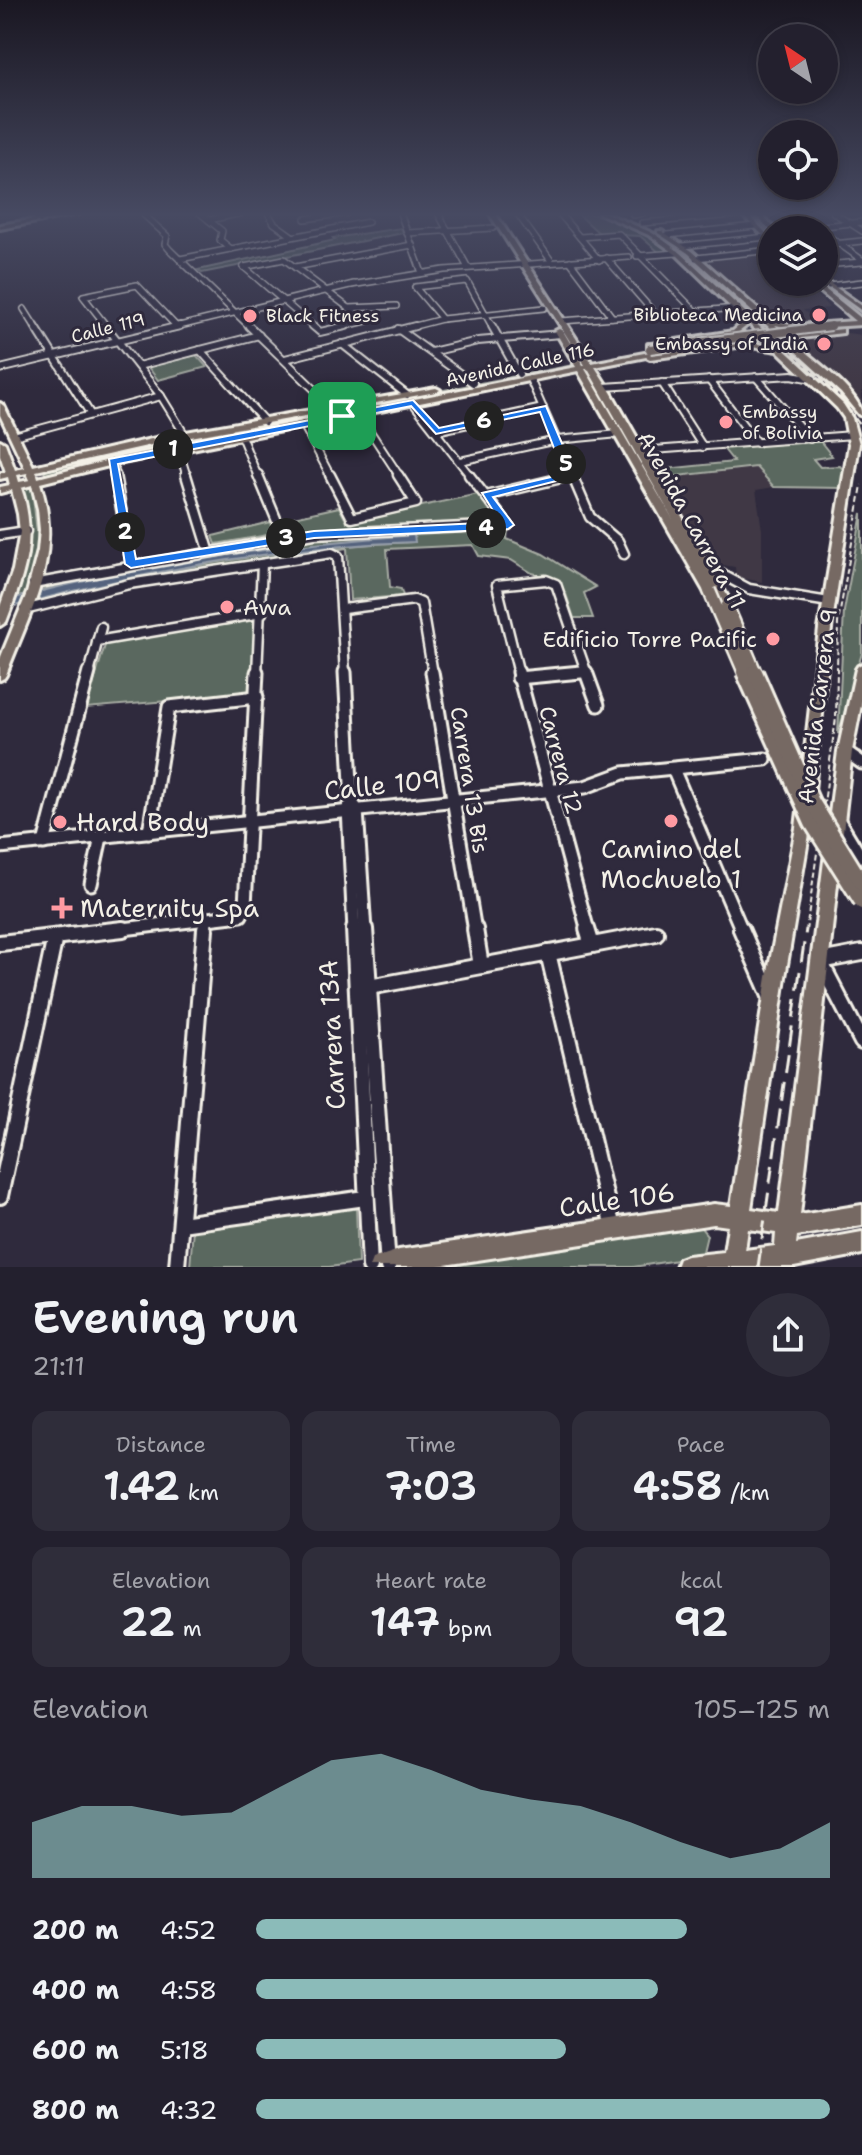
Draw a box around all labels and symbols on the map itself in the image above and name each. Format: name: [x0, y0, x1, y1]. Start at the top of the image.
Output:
north arrow: [758, 24, 838, 104]
place label: Biblioteca Medicina: [634, 303, 803, 327]
place label: Black Fitness: [266, 304, 379, 328]
marker: Biblioteca Medicina: [810, 306, 828, 324]
street label: Calle 119: [69, 307, 147, 349]
marker: Black Fitness: [241, 307, 259, 325]
place label: Embassy of India: [655, 332, 808, 356]
marker: Embassy of India: [815, 335, 833, 353]
street label: Avenida Calle 116: [443, 337, 597, 393]
pin: [308, 382, 376, 450]
place label: Embassy of Bolivia: [742, 400, 823, 445]
pin: 6: [464, 401, 504, 441]
marker: Embassy of Bolivia: [717, 413, 735, 431]
street label: Avenida Carrera 11: [631, 426, 752, 614]
pin: 1: [153, 429, 193, 469]
pin: 5: [546, 444, 586, 484]
pin: 4: [466, 508, 506, 548]
pin: 2: [105, 512, 145, 552]
pin: 3: [266, 518, 306, 558]
place label: Awa: [243, 593, 291, 622]
marker: Awa: [218, 598, 236, 616]
street label: Avenida Carrera 9: [791, 607, 844, 805]
place label: Edificio Torre Pacific: [543, 625, 757, 654]
marker: Edificio Torre Pacific: [764, 630, 782, 648]
street label: Carrera 12: [532, 703, 589, 818]
street label: Carrera 13 Bis: [444, 705, 495, 856]
street label: Calle 109: [322, 761, 442, 808]
place label: Hard Body: [76, 804, 209, 839]
marker: Camino del Mochuelo 1: [662, 812, 680, 830]
marker: Hard Body: [51, 813, 69, 831]
place label: Camino del Mochuelo 1: [600, 831, 742, 896]
place label: Maternity Spa: [80, 890, 259, 925]
marker: Maternity Spa: [51, 897, 73, 919]
street label: Carrera 13A: [310, 959, 353, 1111]
street label: Calle 106: [557, 1174, 677, 1225]

